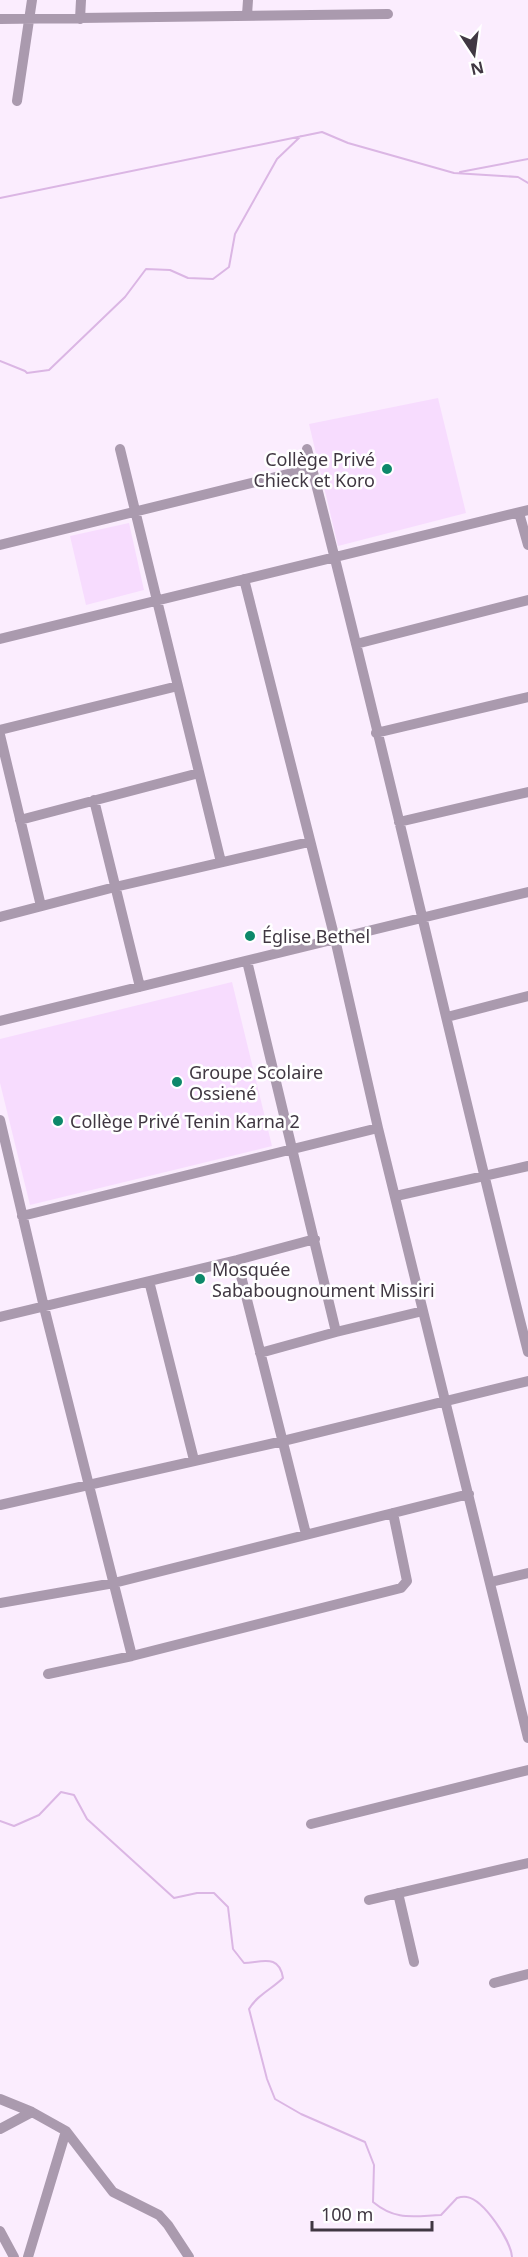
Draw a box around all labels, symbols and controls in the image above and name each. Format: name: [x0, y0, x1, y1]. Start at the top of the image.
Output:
north arrow: [444, 24, 504, 84]
text: N: [469, 56, 486, 81]
place label: Collège Privé Chieck et Koro: [253, 447, 375, 492]
marker: Collège Privé Chieck et Koro: [380, 462, 394, 476]
place label: Église Bethel: [262, 924, 370, 948]
marker: Église Bethel: [243, 929, 257, 943]
place label: Groupe Scolaire Ossiené: [189, 1060, 323, 1105]
marker: Groupe Scolaire Ossiené: [170, 1075, 184, 1089]
place label: Collège Privé Tenin Karna 2: [70, 1109, 300, 1133]
marker: Collège Privé Tenin Karna 2: [51, 1114, 65, 1128]
place label: Mosquée Sababougnoument Missiri: [212, 1257, 435, 1302]
marker: Mosquée Sababougnoument Missiri: [193, 1272, 207, 1286]
scale bar: [312, 2194, 432, 2232]
text: 100 m: [321, 2202, 373, 2226]

